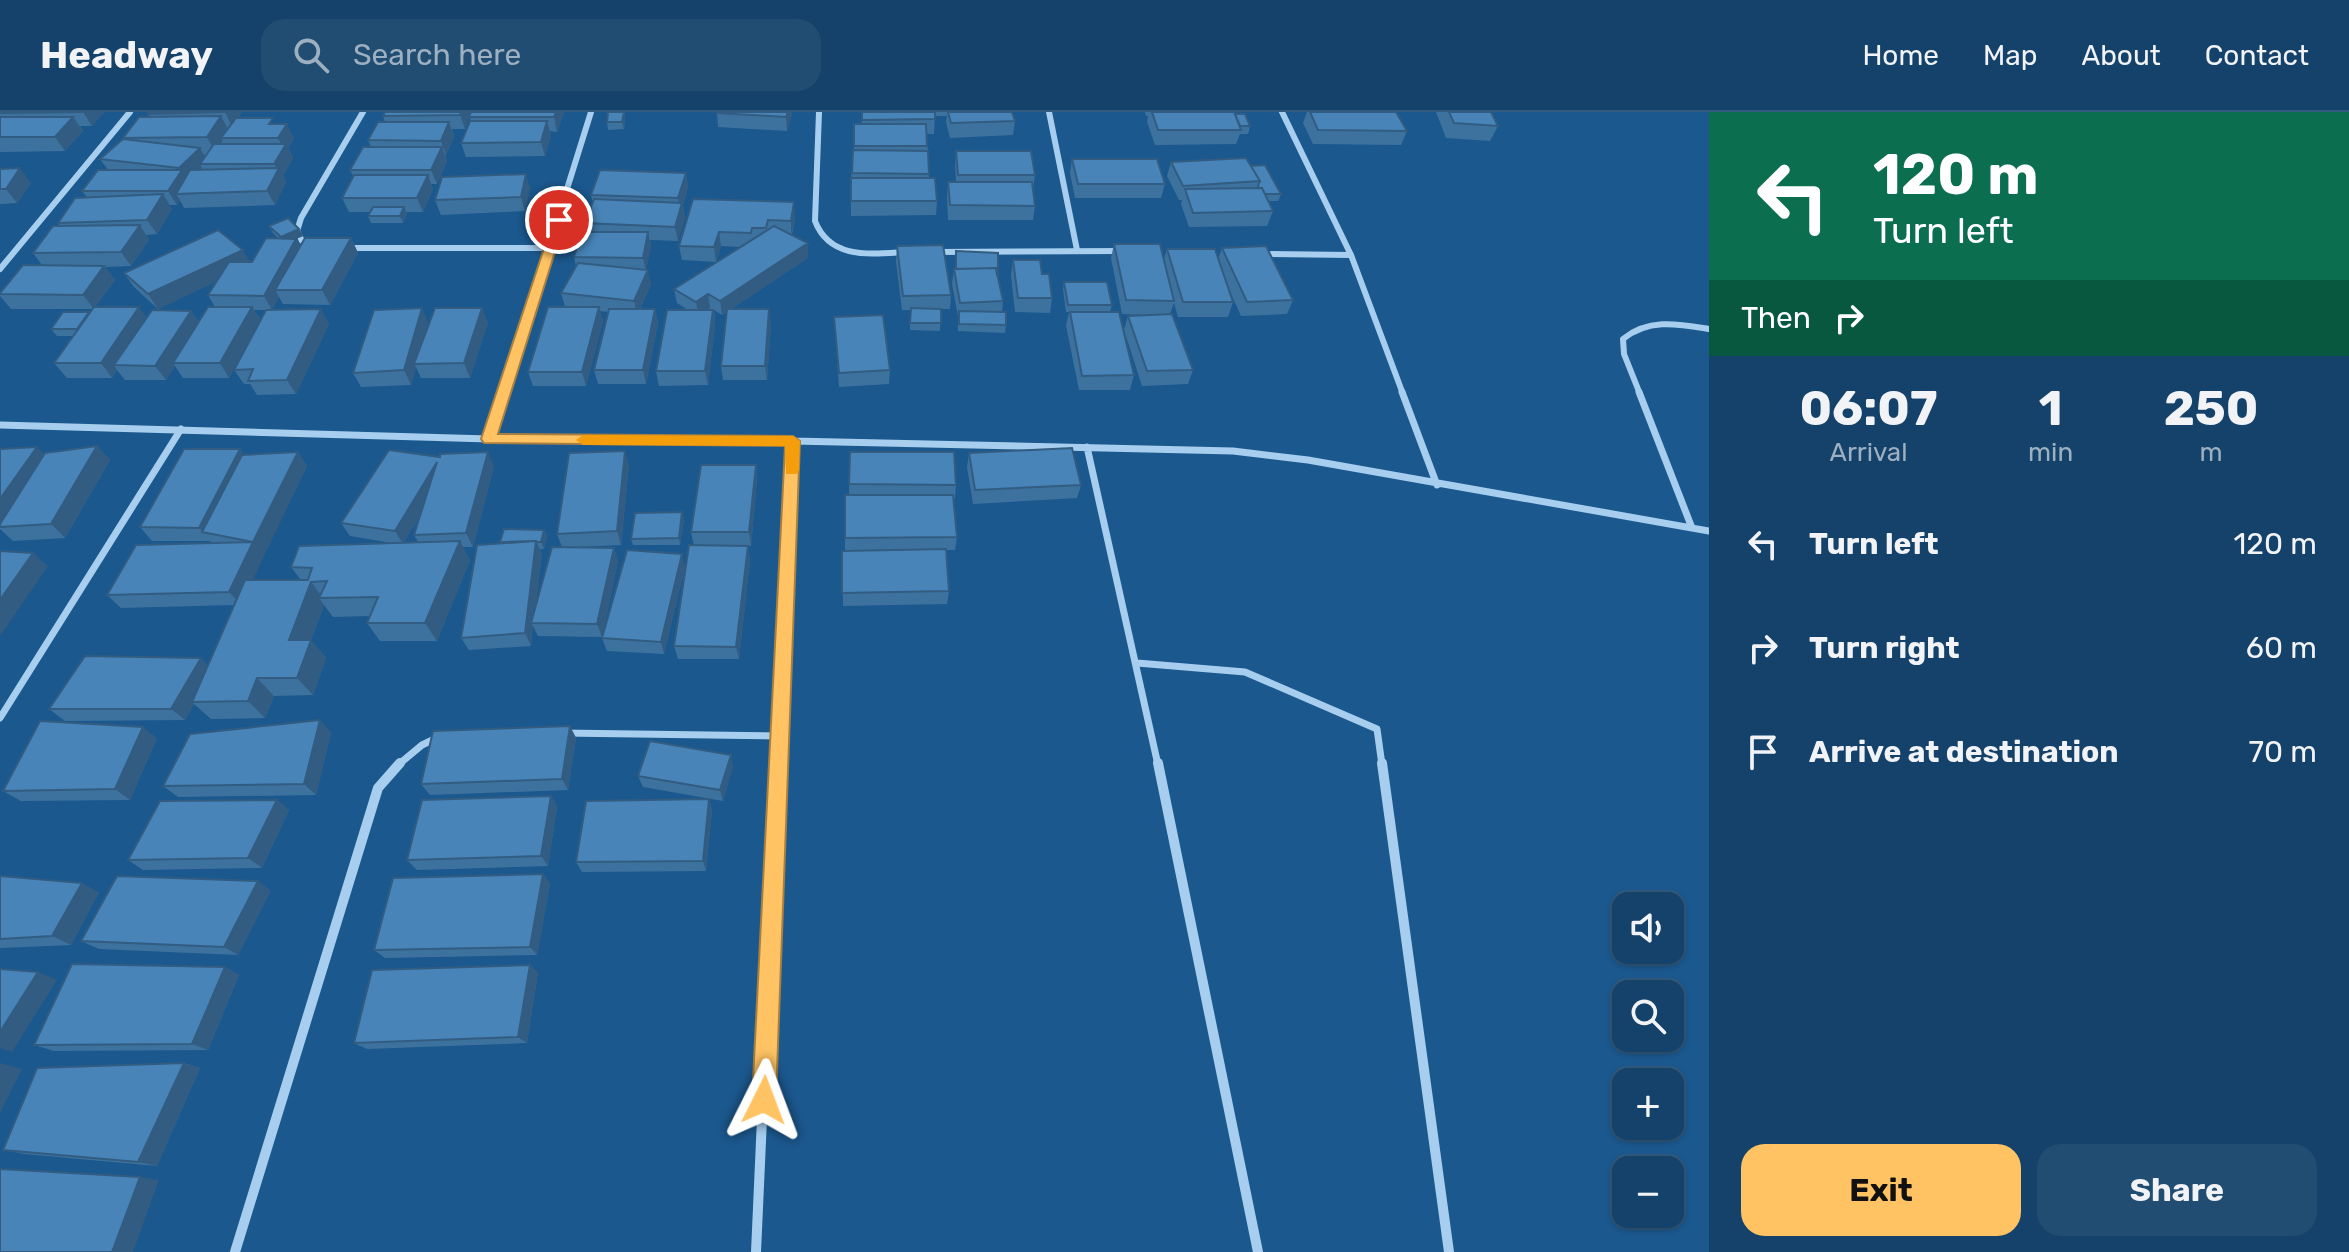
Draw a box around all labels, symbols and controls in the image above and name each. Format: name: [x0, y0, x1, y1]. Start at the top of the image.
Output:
search box: [261, 19, 821, 91]
text: Headway: [40, 32, 213, 78]
icon: search: [289, 33, 333, 77]
text: Search here: [353, 37, 521, 73]
text: Home: [1862, 39, 1939, 72]
text: Map: [1983, 39, 2037, 72]
text: About: [2081, 39, 2161, 72]
text: Contact: [2205, 39, 2309, 72]
text: 120 m: [1873, 142, 2039, 208]
icon: left: [1741, 144, 1845, 248]
pin: [525, 186, 593, 254]
icon: arrive: [537, 198, 581, 242]
text: Turn left: [1873, 209, 2014, 252]
icon: right: [1827, 296, 1871, 340]
text: Then: [1741, 300, 1811, 336]
text: 06:07: [1799, 380, 1938, 437]
text: 1: [2039, 380, 2063, 437]
text: 250: [2164, 380, 2259, 437]
text: Arrival: [1829, 437, 1908, 468]
text: min: [2028, 437, 2073, 468]
text: m: [2200, 437, 2223, 468]
icon: left: [1741, 522, 1785, 566]
text: Turn left: [1809, 526, 1939, 562]
text: 120 m: [2233, 526, 2317, 562]
icon: right: [1741, 626, 1785, 670]
text: Turn right: [1809, 630, 1960, 666]
text: 60 m: [2246, 630, 2317, 666]
icon: arrive: [1741, 730, 1785, 774]
text: Arrive at destination: [1809, 734, 2119, 770]
text: 70 m: [2249, 734, 2317, 770]
map controls: [1612, 892, 1684, 1228]
button: sound: [1612, 892, 1684, 964]
button: search: [1612, 980, 1684, 1052]
position arrow: [722, 1058, 806, 1142]
button: +: [1612, 1068, 1684, 1140]
button: Exit: [1741, 1144, 2021, 1236]
button: Share: [2037, 1144, 2317, 1236]
button: −: [1612, 1156, 1684, 1228]

